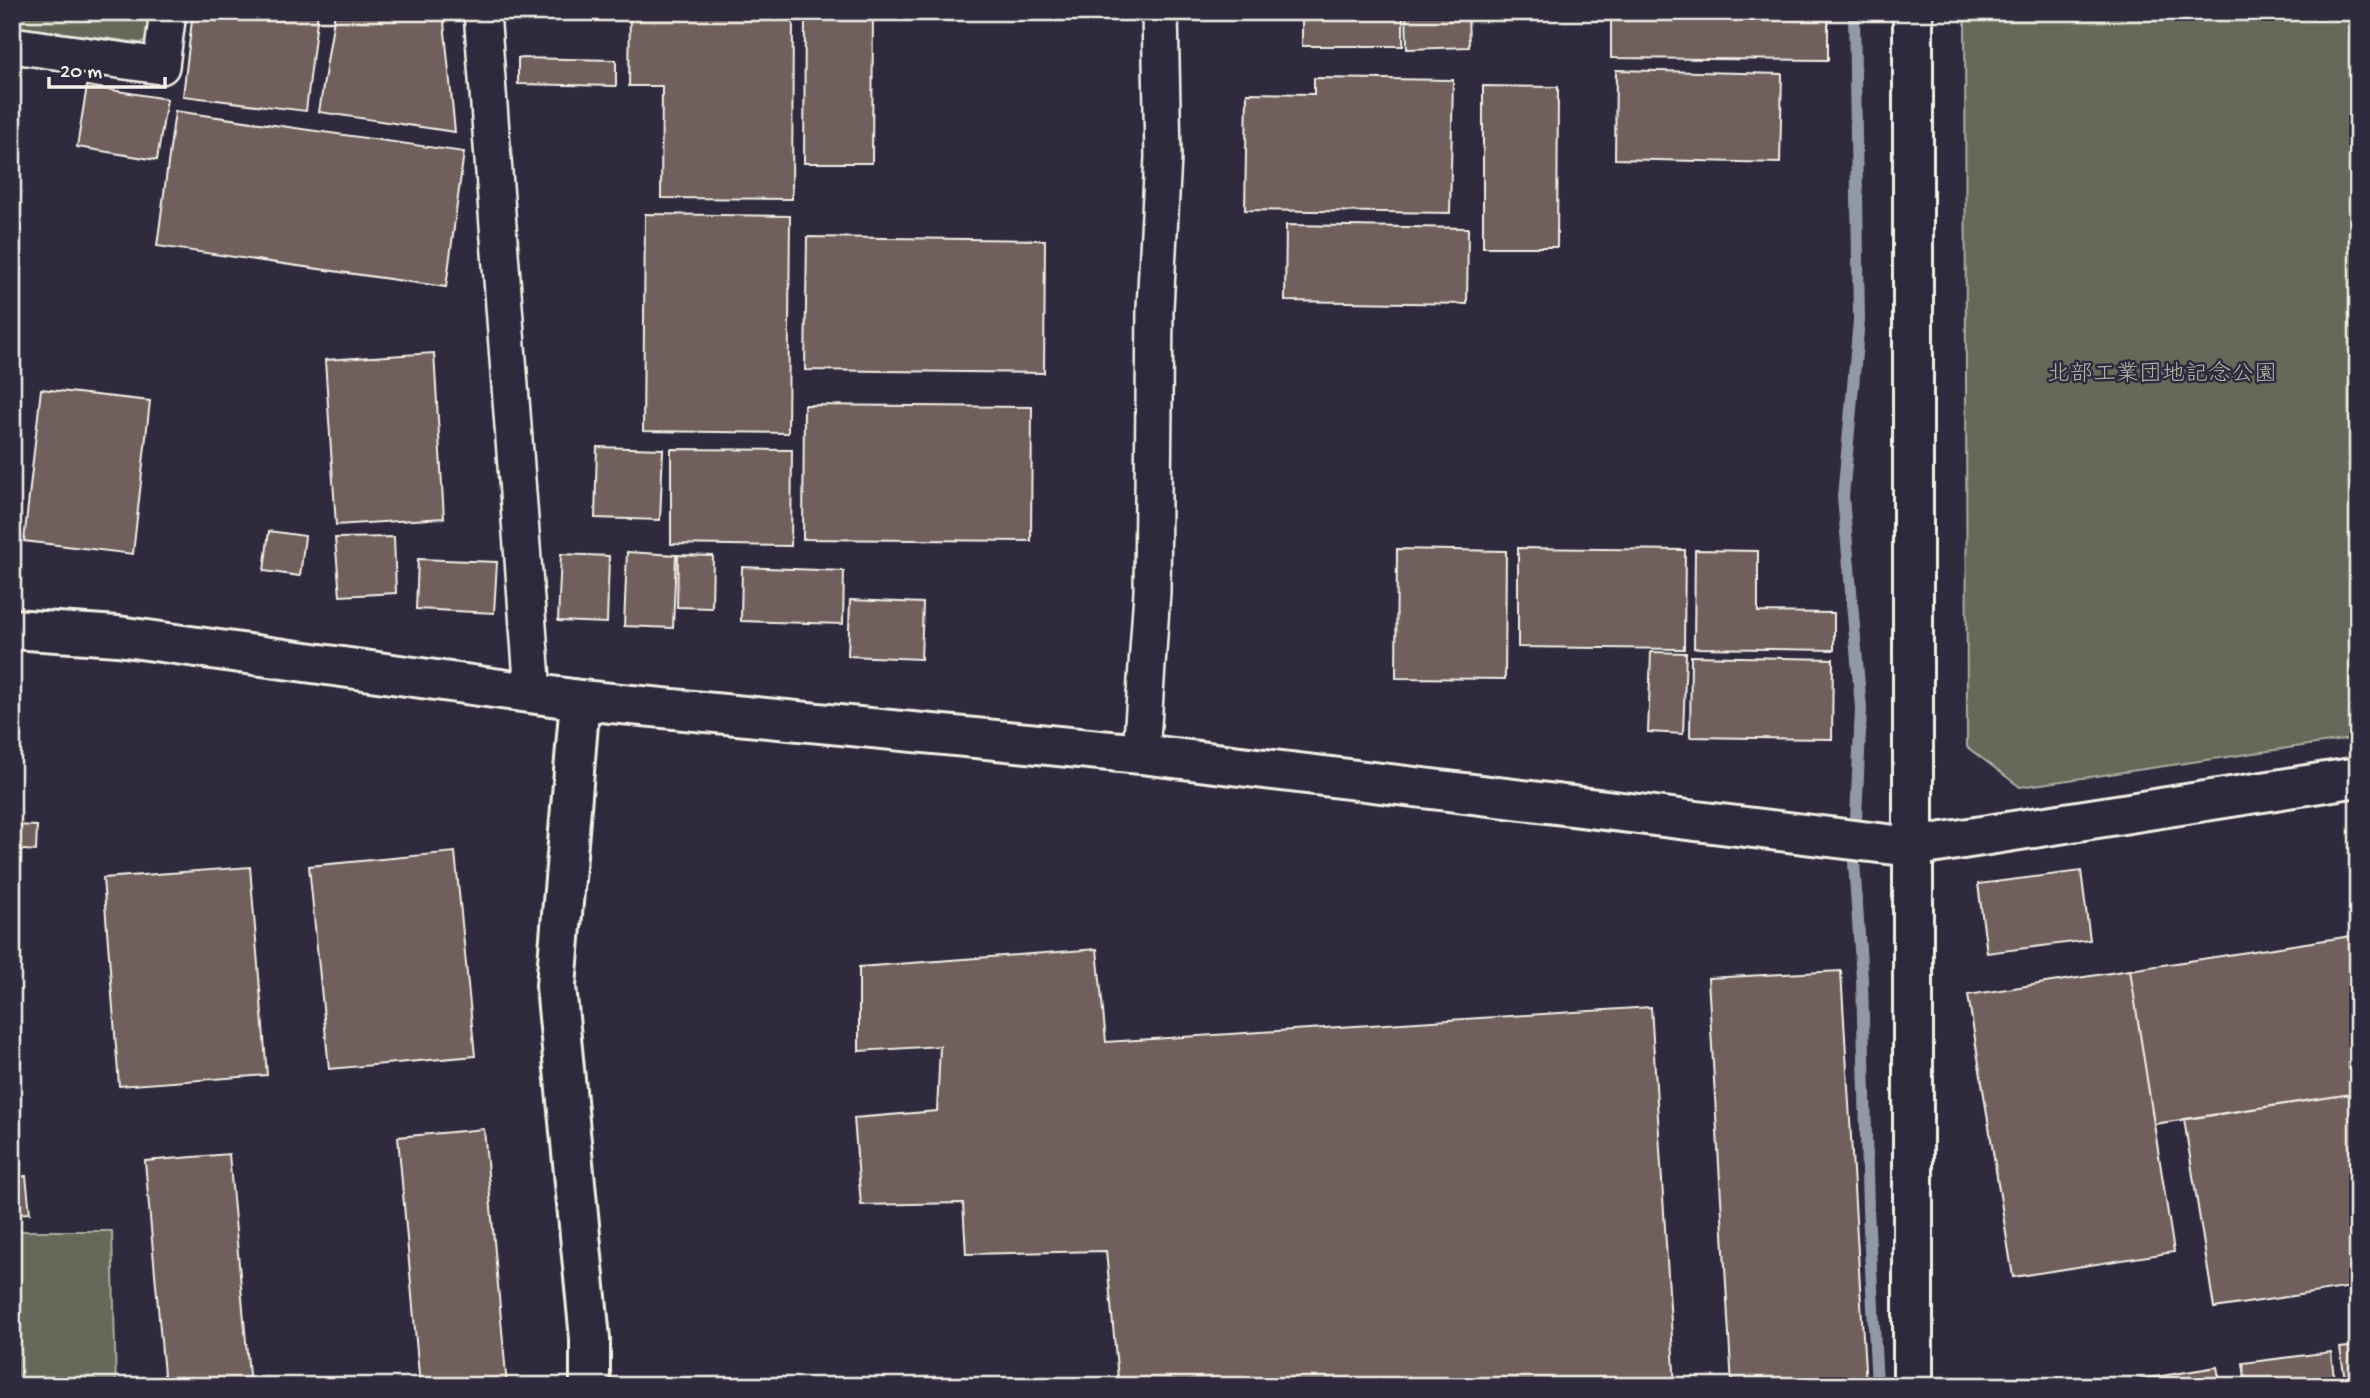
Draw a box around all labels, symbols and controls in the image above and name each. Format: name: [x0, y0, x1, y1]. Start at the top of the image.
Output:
scale bar: [49, 46, 164, 90]
text: 20 m: [60, 61, 102, 86]
park label: 北部工業団地記念公園: [2047, 360, 2277, 389]

